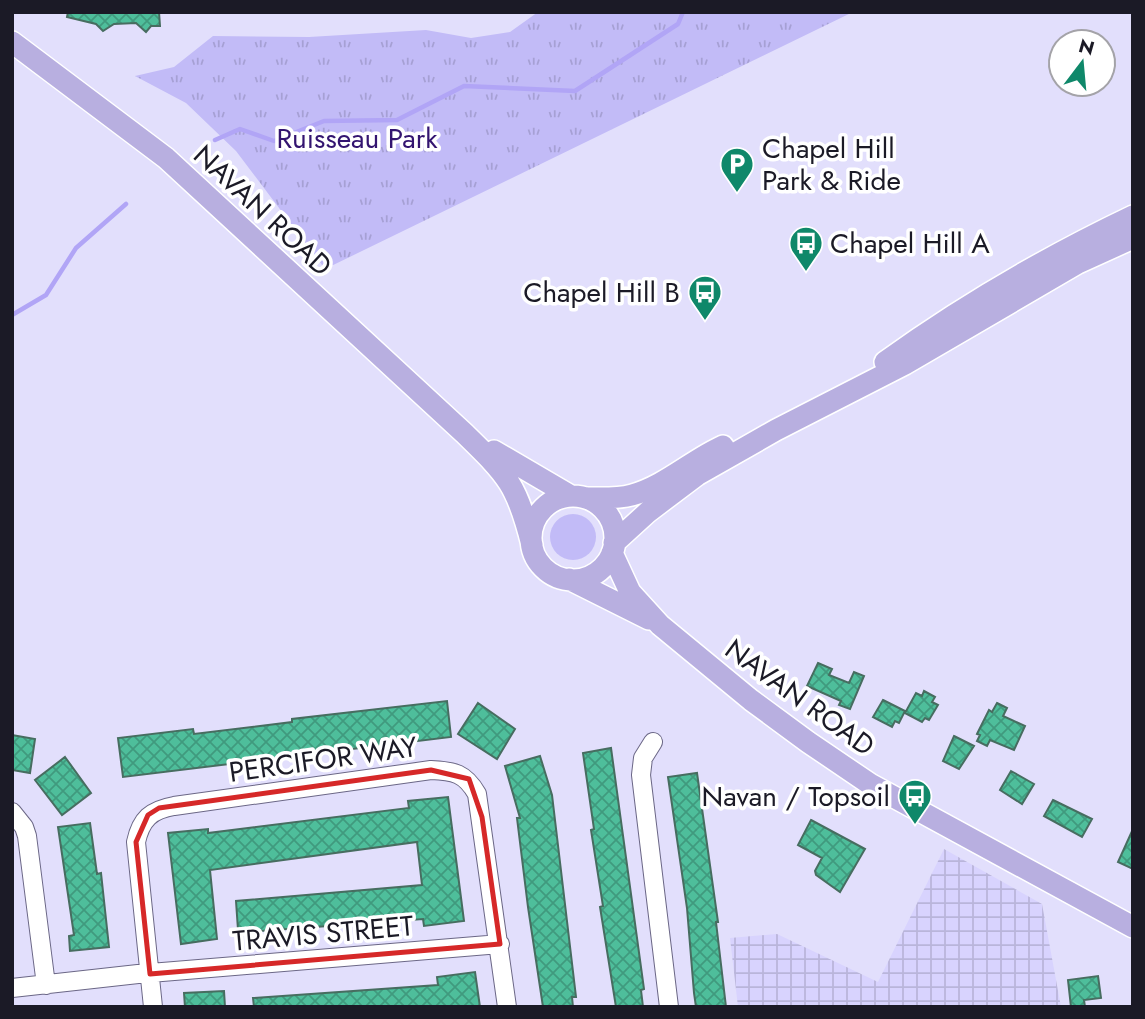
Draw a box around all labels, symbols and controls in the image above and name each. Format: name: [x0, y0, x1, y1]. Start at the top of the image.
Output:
north arrow: [1047, 28, 1117, 98]
text: N: [1076, 32, 1098, 62]
park label: Ruisseau Park: [276, 118, 438, 159]
place label: Chapel Hill Park & Ride: [762, 128, 901, 201]
street label: NAVAN ROAD: [184, 135, 341, 285]
parking icon: Chapel Hill Park & Ride: [718, 145, 756, 194]
place label: Chapel Hill A: [830, 223, 990, 264]
bus stop icon: Chapel Hill A: [787, 224, 825, 273]
place label: Chapel Hill B: [523, 272, 680, 313]
bus stop icon: Chapel Hill B: [686, 273, 724, 322]
street label: NAVAN ROAD: [716, 629, 883, 766]
street label: PERCIFOR WAY: [226, 726, 420, 793]
place label: Navan / Topsoil: [702, 776, 890, 817]
bus stop icon: Navan / Topsoil: [896, 777, 934, 826]
street label: TRAVIS STREET: [231, 905, 415, 962]

